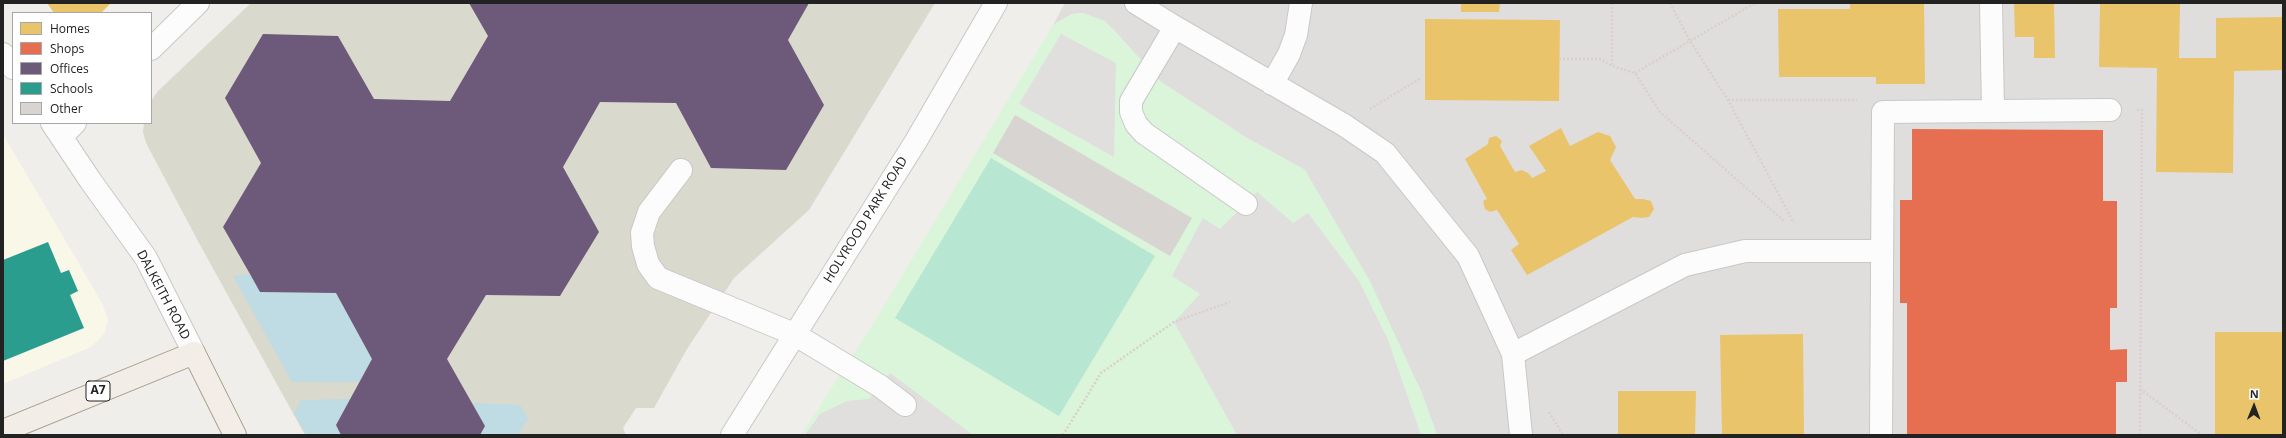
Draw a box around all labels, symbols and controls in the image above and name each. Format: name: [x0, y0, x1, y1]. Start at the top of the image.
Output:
legend: [12, 12, 152, 124]
text: Homes: [50, 20, 90, 37]
text: Shops: [50, 40, 84, 57]
text: Offices: [50, 60, 89, 77]
text: Schools: [50, 80, 93, 97]
text: Other: [50, 100, 83, 117]
street label: HOLYROOD PARK ROAD: [821, 154, 911, 286]
street label: DALKEITH ROAD: [133, 248, 193, 342]
road number: A7: [86, 381, 110, 401]
north arrow: [2234, 386, 2274, 426]
text: N: [2250, 386, 2259, 401]

